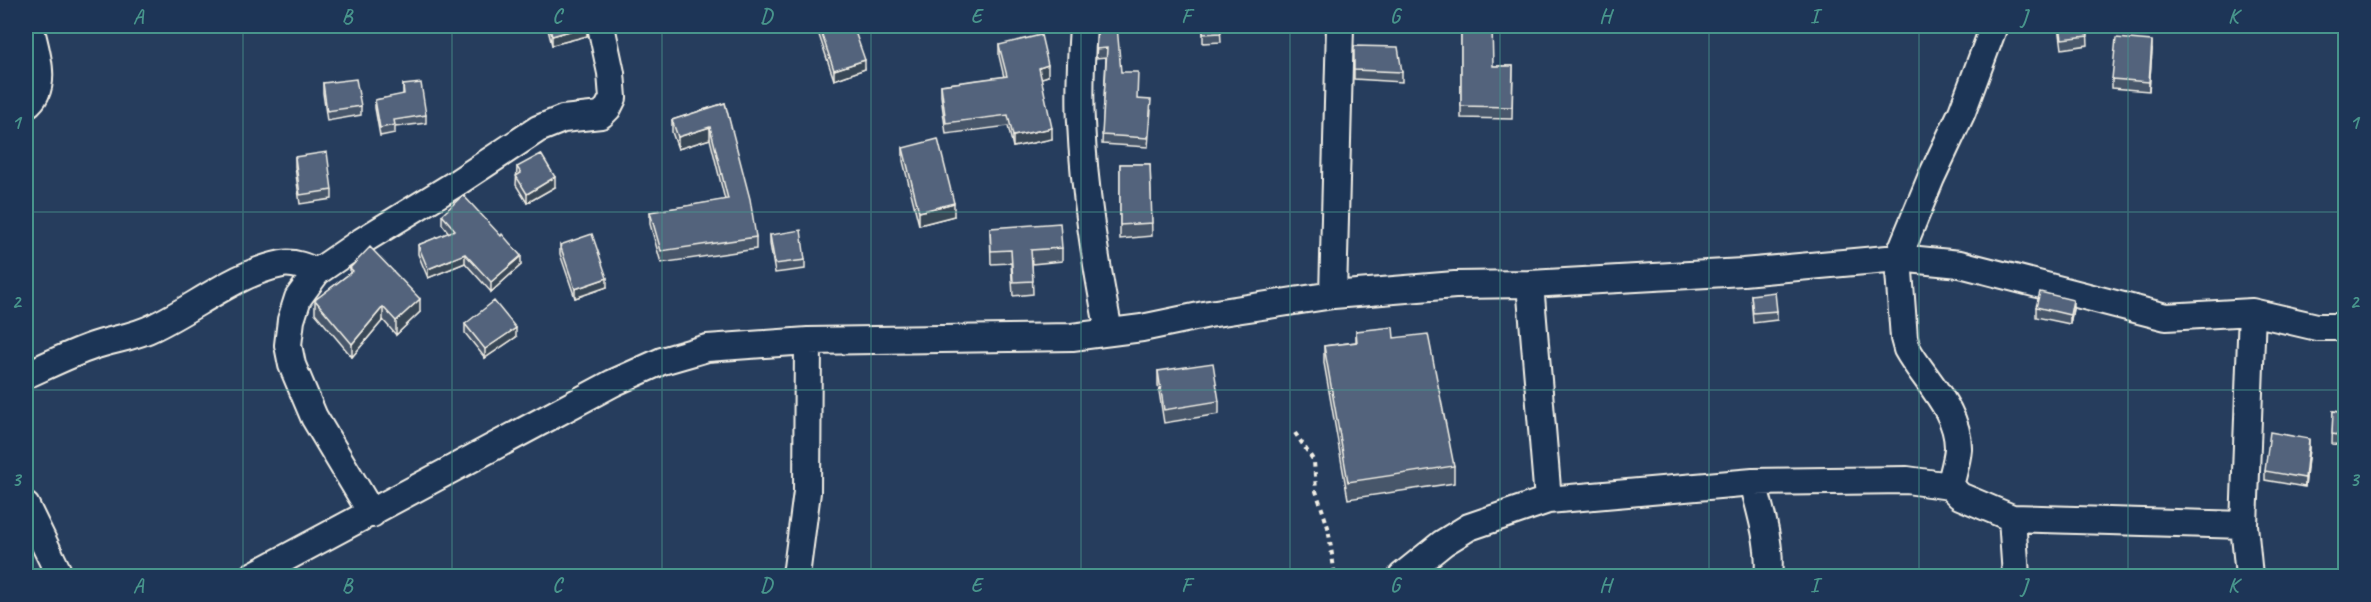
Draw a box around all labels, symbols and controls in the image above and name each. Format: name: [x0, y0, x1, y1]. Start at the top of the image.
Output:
text: A: [133, 4, 145, 29]
text: B: [342, 4, 354, 29]
text: C: [552, 4, 564, 29]
text: D: [760, 4, 774, 29]
text: E: [971, 4, 985, 29]
text: F: [1181, 4, 1195, 29]
text: G: [1390, 4, 1403, 29]
text: H: [1599, 4, 1614, 29]
text: I: [1810, 4, 1823, 29]
text: J: [2019, 4, 2031, 29]
text: K: [2228, 4, 2242, 29]
text: 1: [12, 110, 23, 135]
text: 1: [2350, 110, 2361, 135]
text: 2: [12, 289, 23, 314]
text: 2: [2350, 289, 2361, 314]
text: 3: [12, 467, 23, 492]
text: 3: [2350, 467, 2361, 492]
text: A: [133, 573, 145, 598]
text: B: [342, 573, 354, 598]
text: C: [552, 573, 564, 598]
text: D: [760, 573, 774, 598]
text: E: [971, 573, 985, 598]
text: F: [1181, 573, 1195, 598]
text: G: [1390, 573, 1403, 598]
text: H: [1599, 573, 1614, 598]
text: I: [1810, 573, 1823, 598]
text: J: [2019, 573, 2031, 598]
text: K: [2228, 573, 2242, 598]

